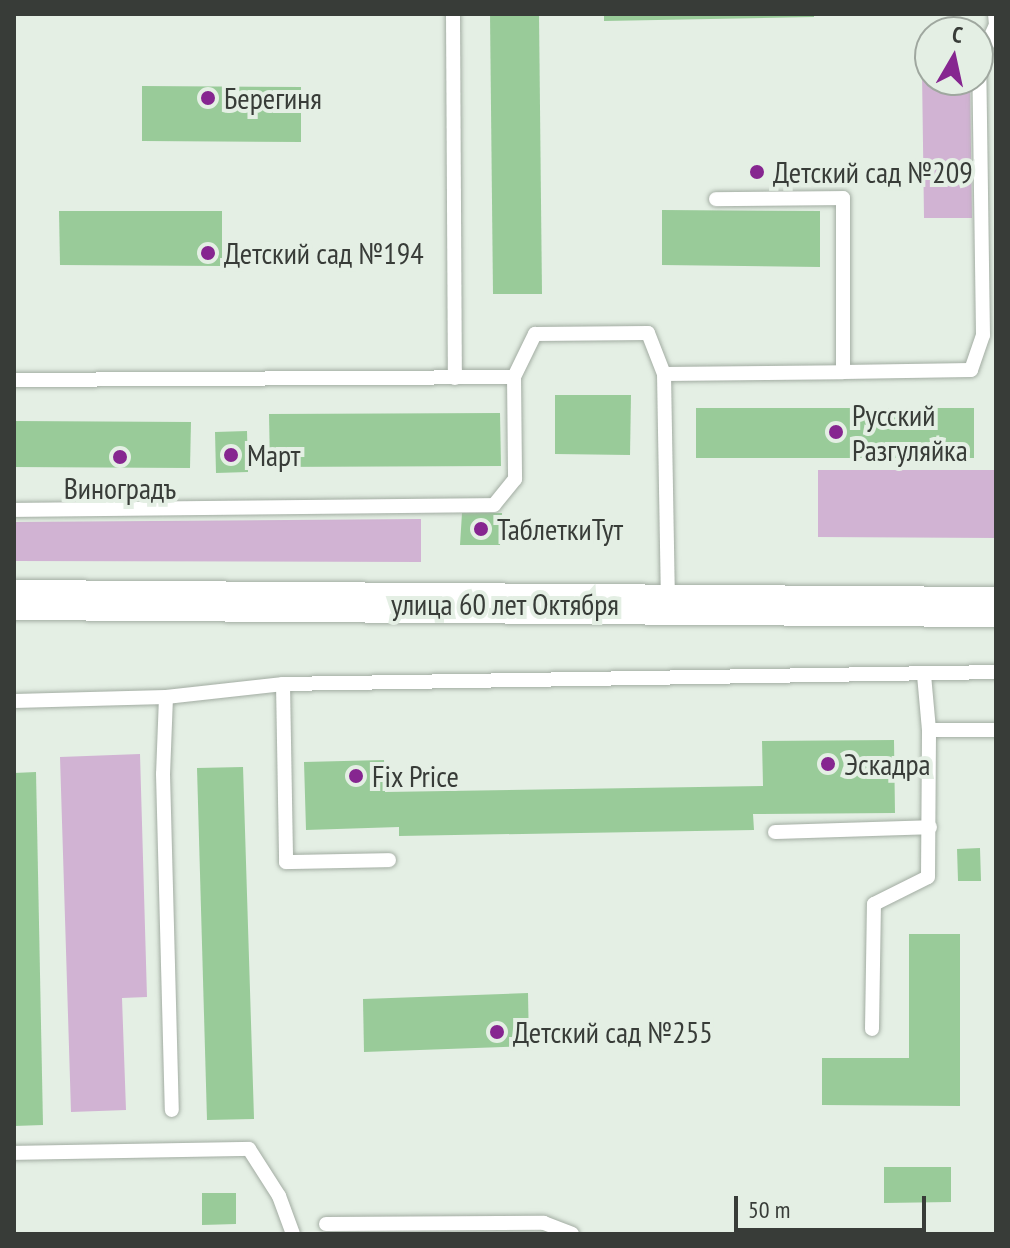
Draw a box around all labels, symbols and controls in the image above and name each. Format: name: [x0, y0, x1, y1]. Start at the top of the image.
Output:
north arrow: [914, 16, 994, 96]
text: С: [950, 20, 965, 49]
place label: Берегиня: [224, 80, 322, 116]
marker: Берегиня: [199, 89, 217, 107]
place label: Детский сад №209: [773, 154, 973, 190]
marker: Детский сад №209: [748, 163, 766, 181]
place label: Детский сад №194: [224, 235, 424, 271]
marker: Детский сад №194: [199, 244, 217, 262]
place label: Русский Разгуляйка: [852, 397, 968, 468]
marker: Русский Разгуляйка: [827, 423, 845, 441]
place label: Март: [247, 437, 300, 473]
marker: Март: [222, 446, 240, 464]
marker: Виноградъ: [111, 448, 129, 466]
place label: Виноградъ: [64, 470, 176, 506]
place label: ТаблеткиТут: [497, 511, 623, 547]
marker: ТаблеткиТут: [472, 520, 490, 538]
street label: улица 60 лет Октября: [391, 586, 619, 622]
place label: Эскадра: [844, 746, 930, 782]
marker: Эскадра: [819, 755, 837, 773]
place label: Fix Price: [372, 758, 460, 794]
marker: Fix Price: [347, 767, 365, 785]
place label: Детский сад №255: [513, 1014, 713, 1050]
marker: Детский сад №255: [488, 1023, 506, 1041]
scale bar: [738, 1180, 930, 1230]
text: 50 m: [748, 1194, 790, 1225]

